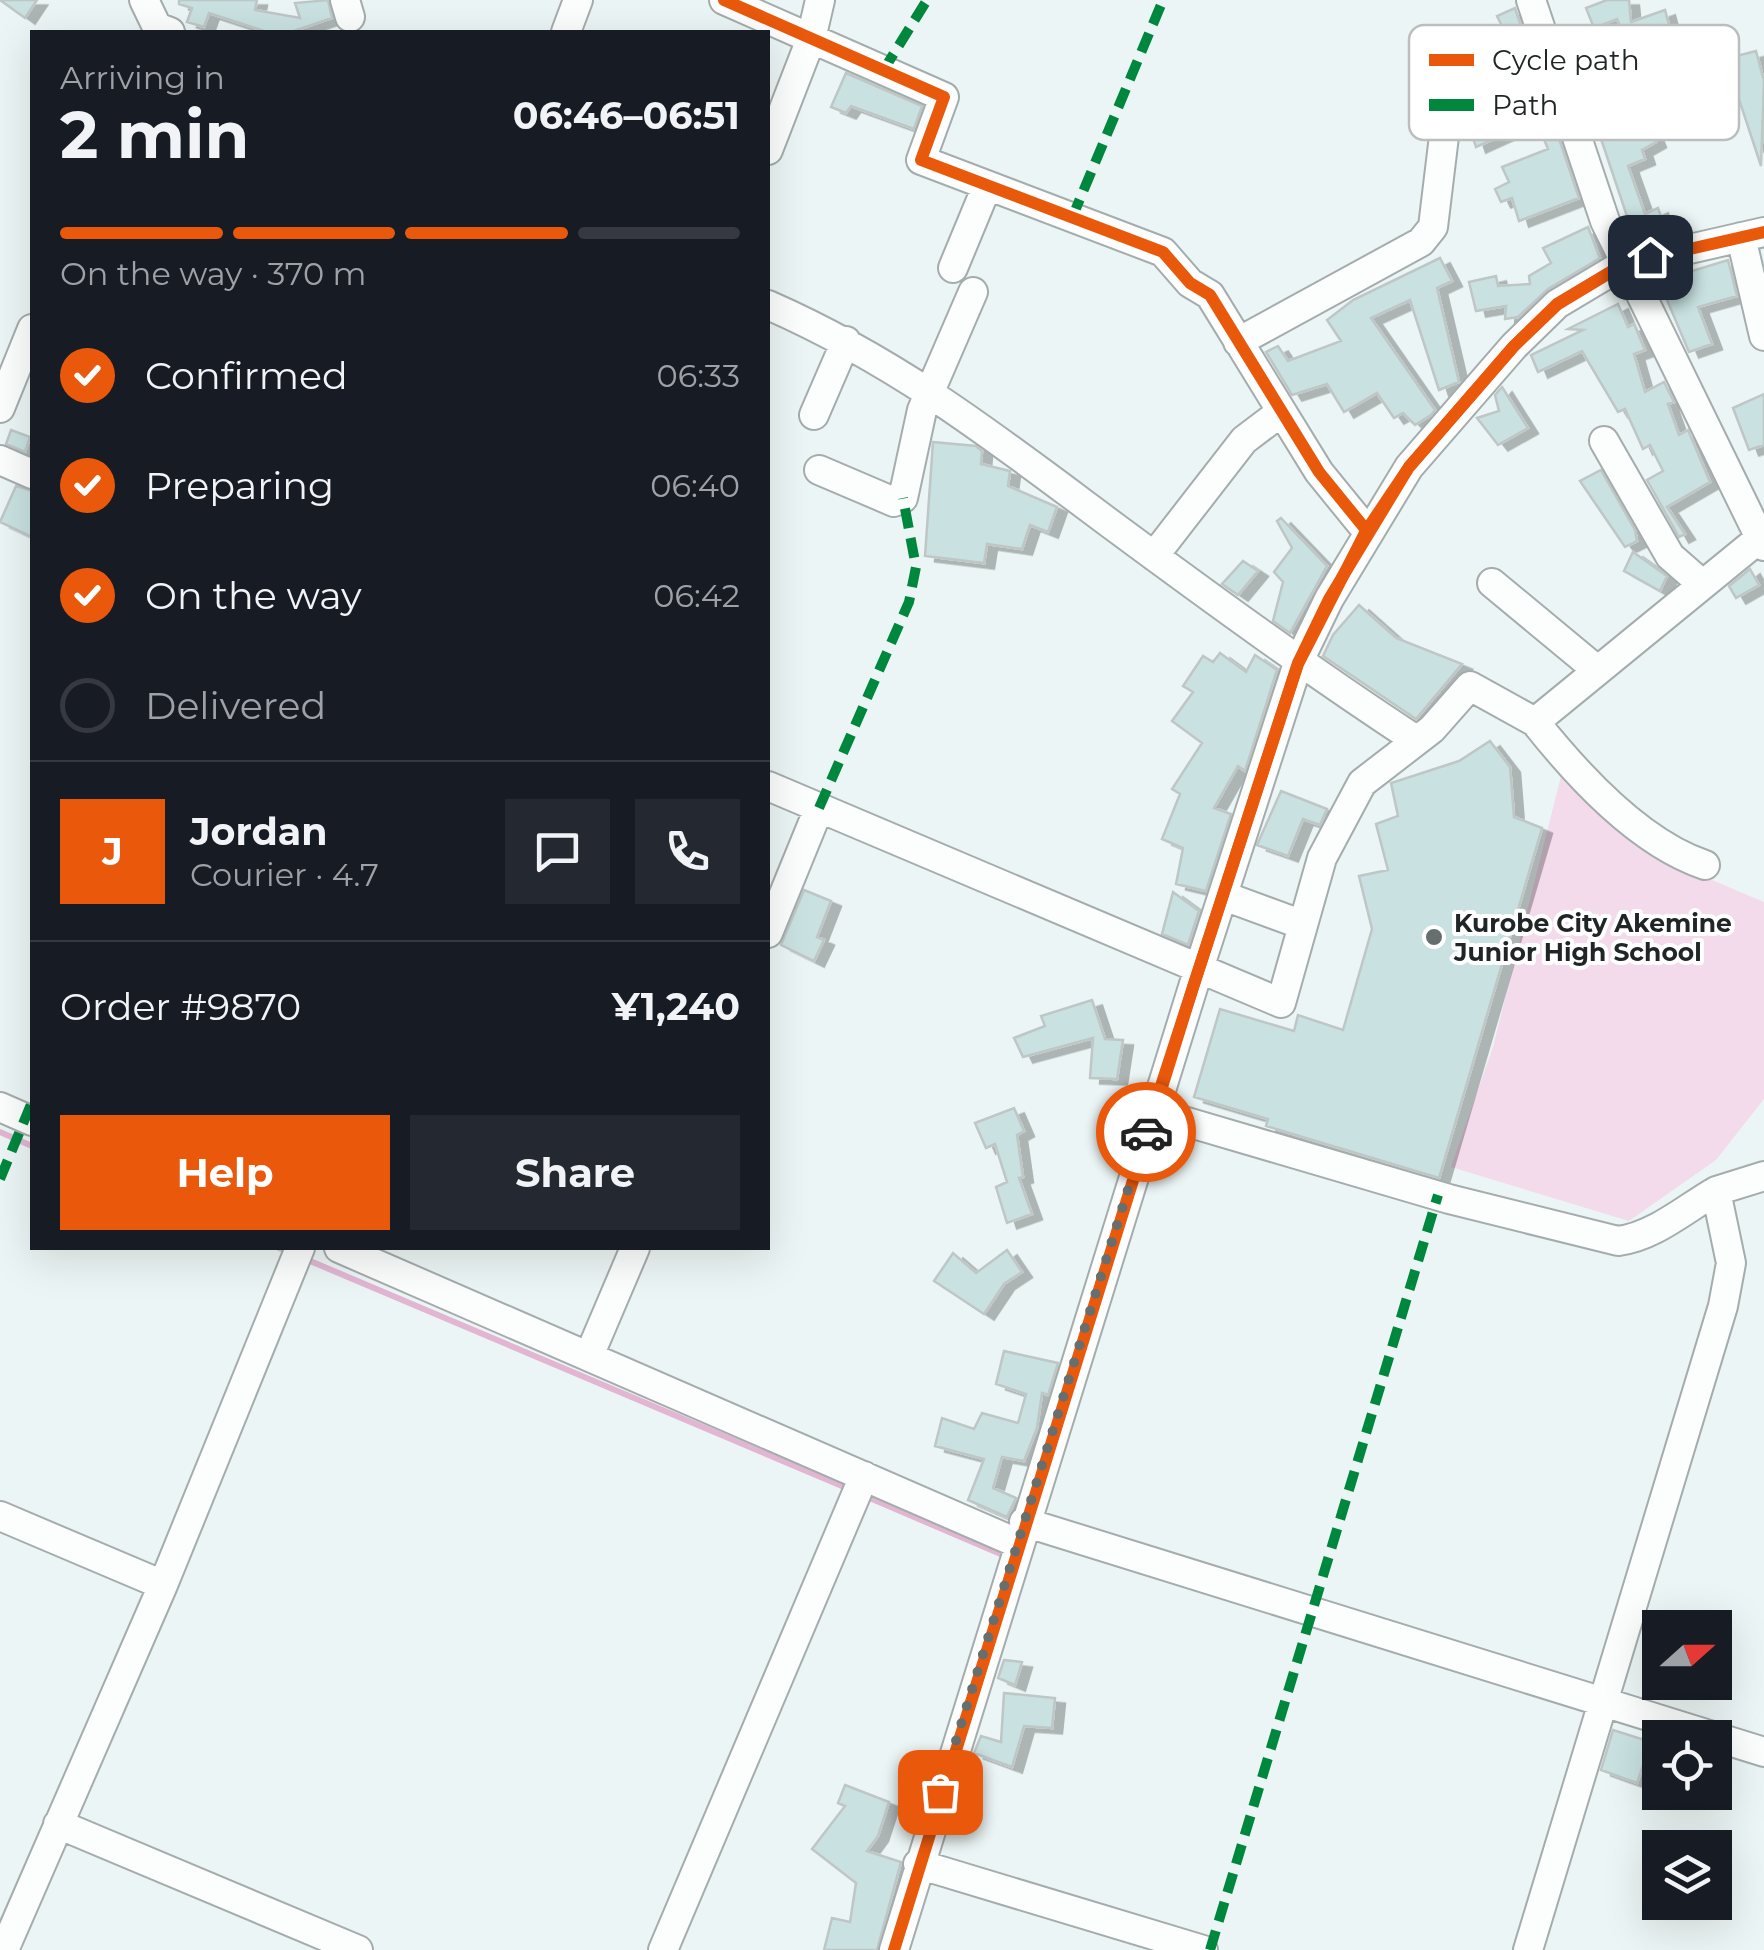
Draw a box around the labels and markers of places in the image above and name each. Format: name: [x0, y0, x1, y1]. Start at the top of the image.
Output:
pin: [1608, 215, 1693, 300]
place label: Kurobe City Akemine Junior High School: [1453, 908, 1732, 967]
marker: Kurobe City Akemine Junior High School: [1423, 926, 1445, 948]
pin: [898, 1750, 983, 1835]

